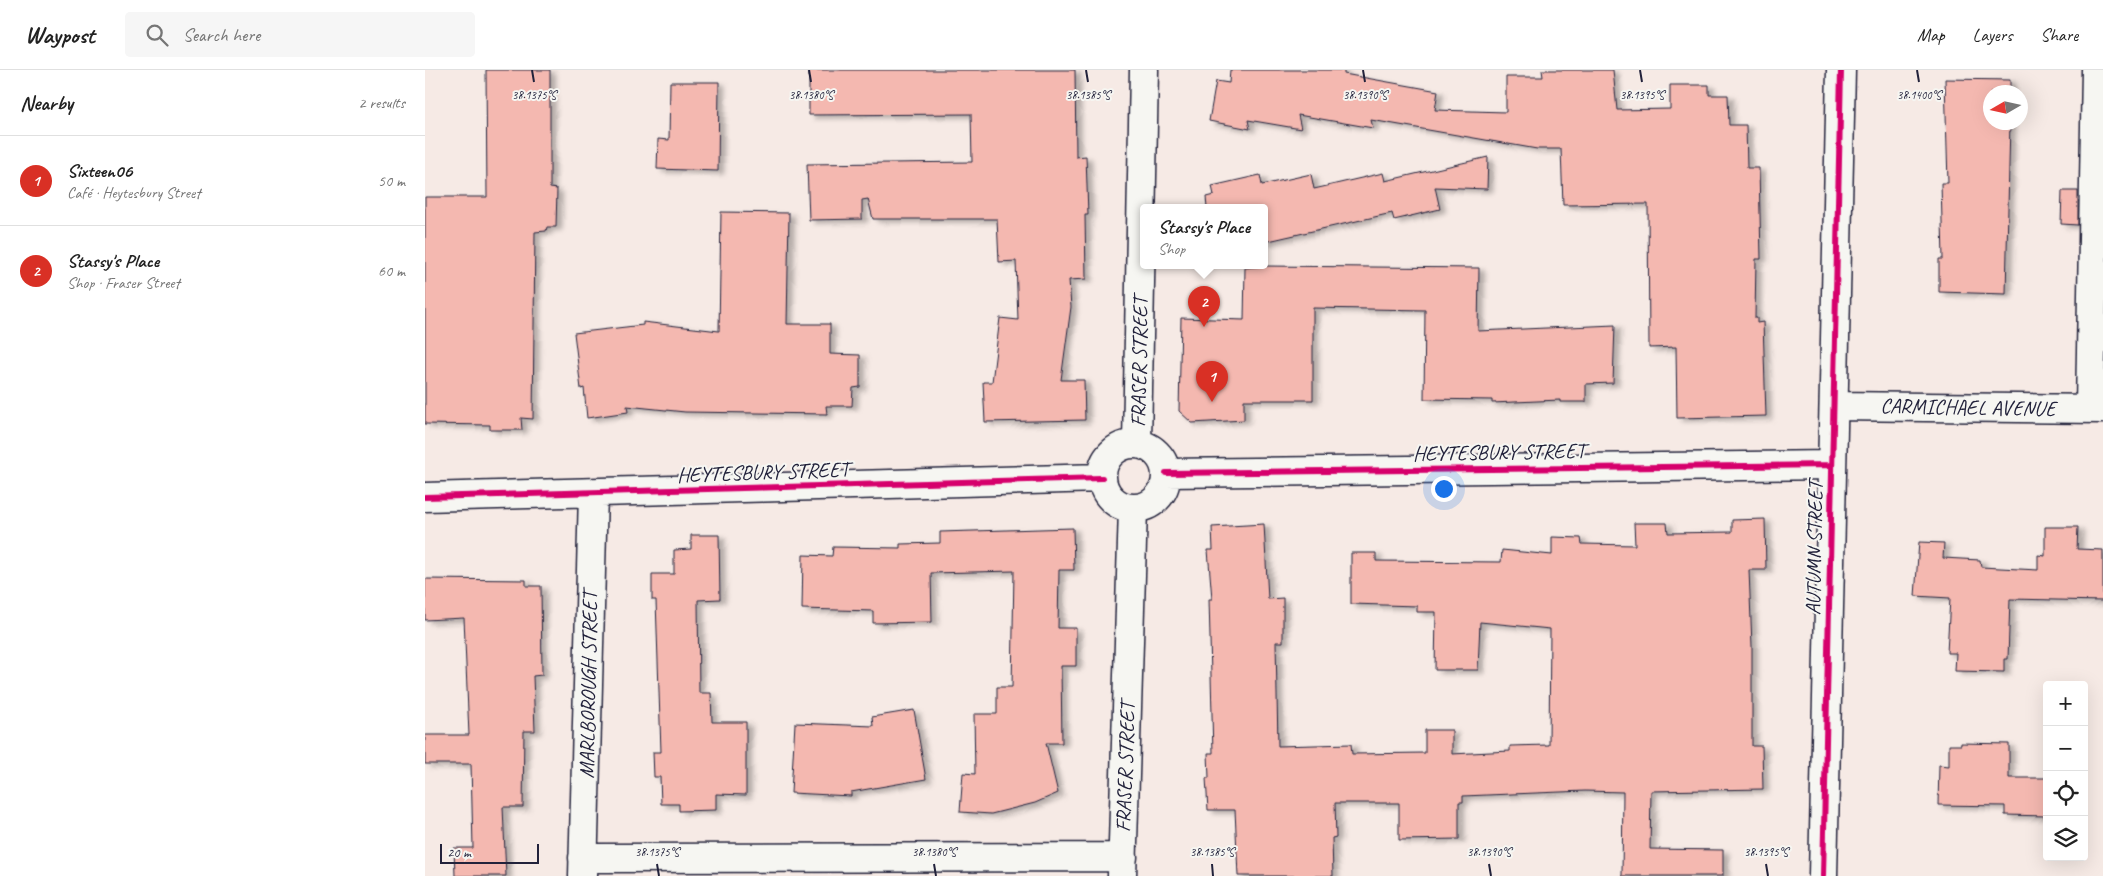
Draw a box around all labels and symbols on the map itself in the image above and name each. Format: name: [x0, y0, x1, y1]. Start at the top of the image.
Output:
north arrow: [1983, 85, 2028, 130]
text: 38.1375°S: [512, 87, 558, 103]
text: 38.1380°S: [789, 87, 835, 103]
text: 38.1385°S: [1066, 87, 1112, 103]
text: 38.1390°S: [1343, 87, 1389, 103]
text: 38.1395°S: [1620, 87, 1666, 103]
text: 38.1400°S: [1897, 87, 1943, 103]
pin: 2: [1188, 286, 1220, 327]
street label: FRASER STREET: [1125, 291, 1153, 427]
pin: 1: [1196, 361, 1228, 402]
street label: CARMICHAEL AVENUE: [1880, 392, 2058, 422]
street label: HEYTESBURY STREET: [1413, 437, 1591, 466]
street label: HEYTESBURY STREET: [677, 456, 855, 488]
your location: [1431, 476, 1457, 502]
street label: AUTUMN STREET: [1800, 476, 1828, 615]
street label: MARLBOROUGH STREET: [573, 586, 603, 779]
street label: FRASER STREET: [1110, 696, 1140, 832]
scale bar: [440, 841, 539, 864]
text: 38.1375°S: [635, 844, 681, 860]
text: 38.1380°S: [912, 844, 958, 860]
text: 38.1385°S: [1190, 844, 1236, 860]
text: 38.1390°S: [1467, 844, 1513, 860]
text: 38.1395°S: [1744, 844, 1790, 860]

